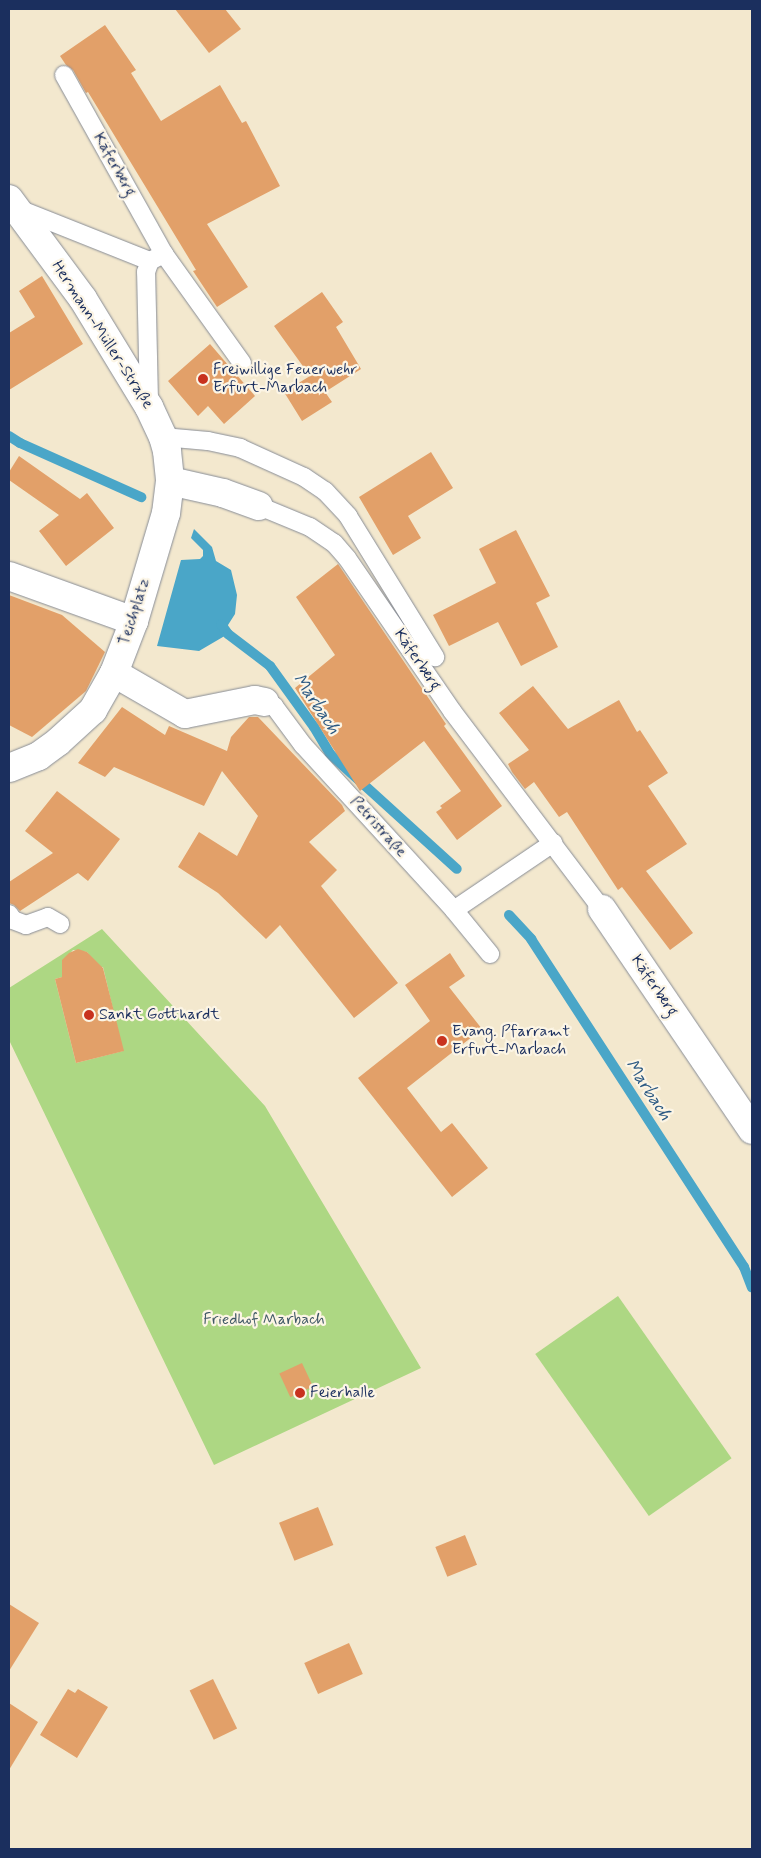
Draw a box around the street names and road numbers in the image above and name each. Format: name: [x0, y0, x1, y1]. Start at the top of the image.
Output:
street label: Käferberg: [89, 130, 139, 200]
street label: Hermann-Müller-Straße: [47, 257, 157, 413]
street label: Teichplatz: [115, 576, 155, 648]
street label: Käferberg: [389, 626, 445, 694]
street label: Petristraße: [346, 792, 410, 862]
street label: Käferberg: [626, 952, 682, 1020]

